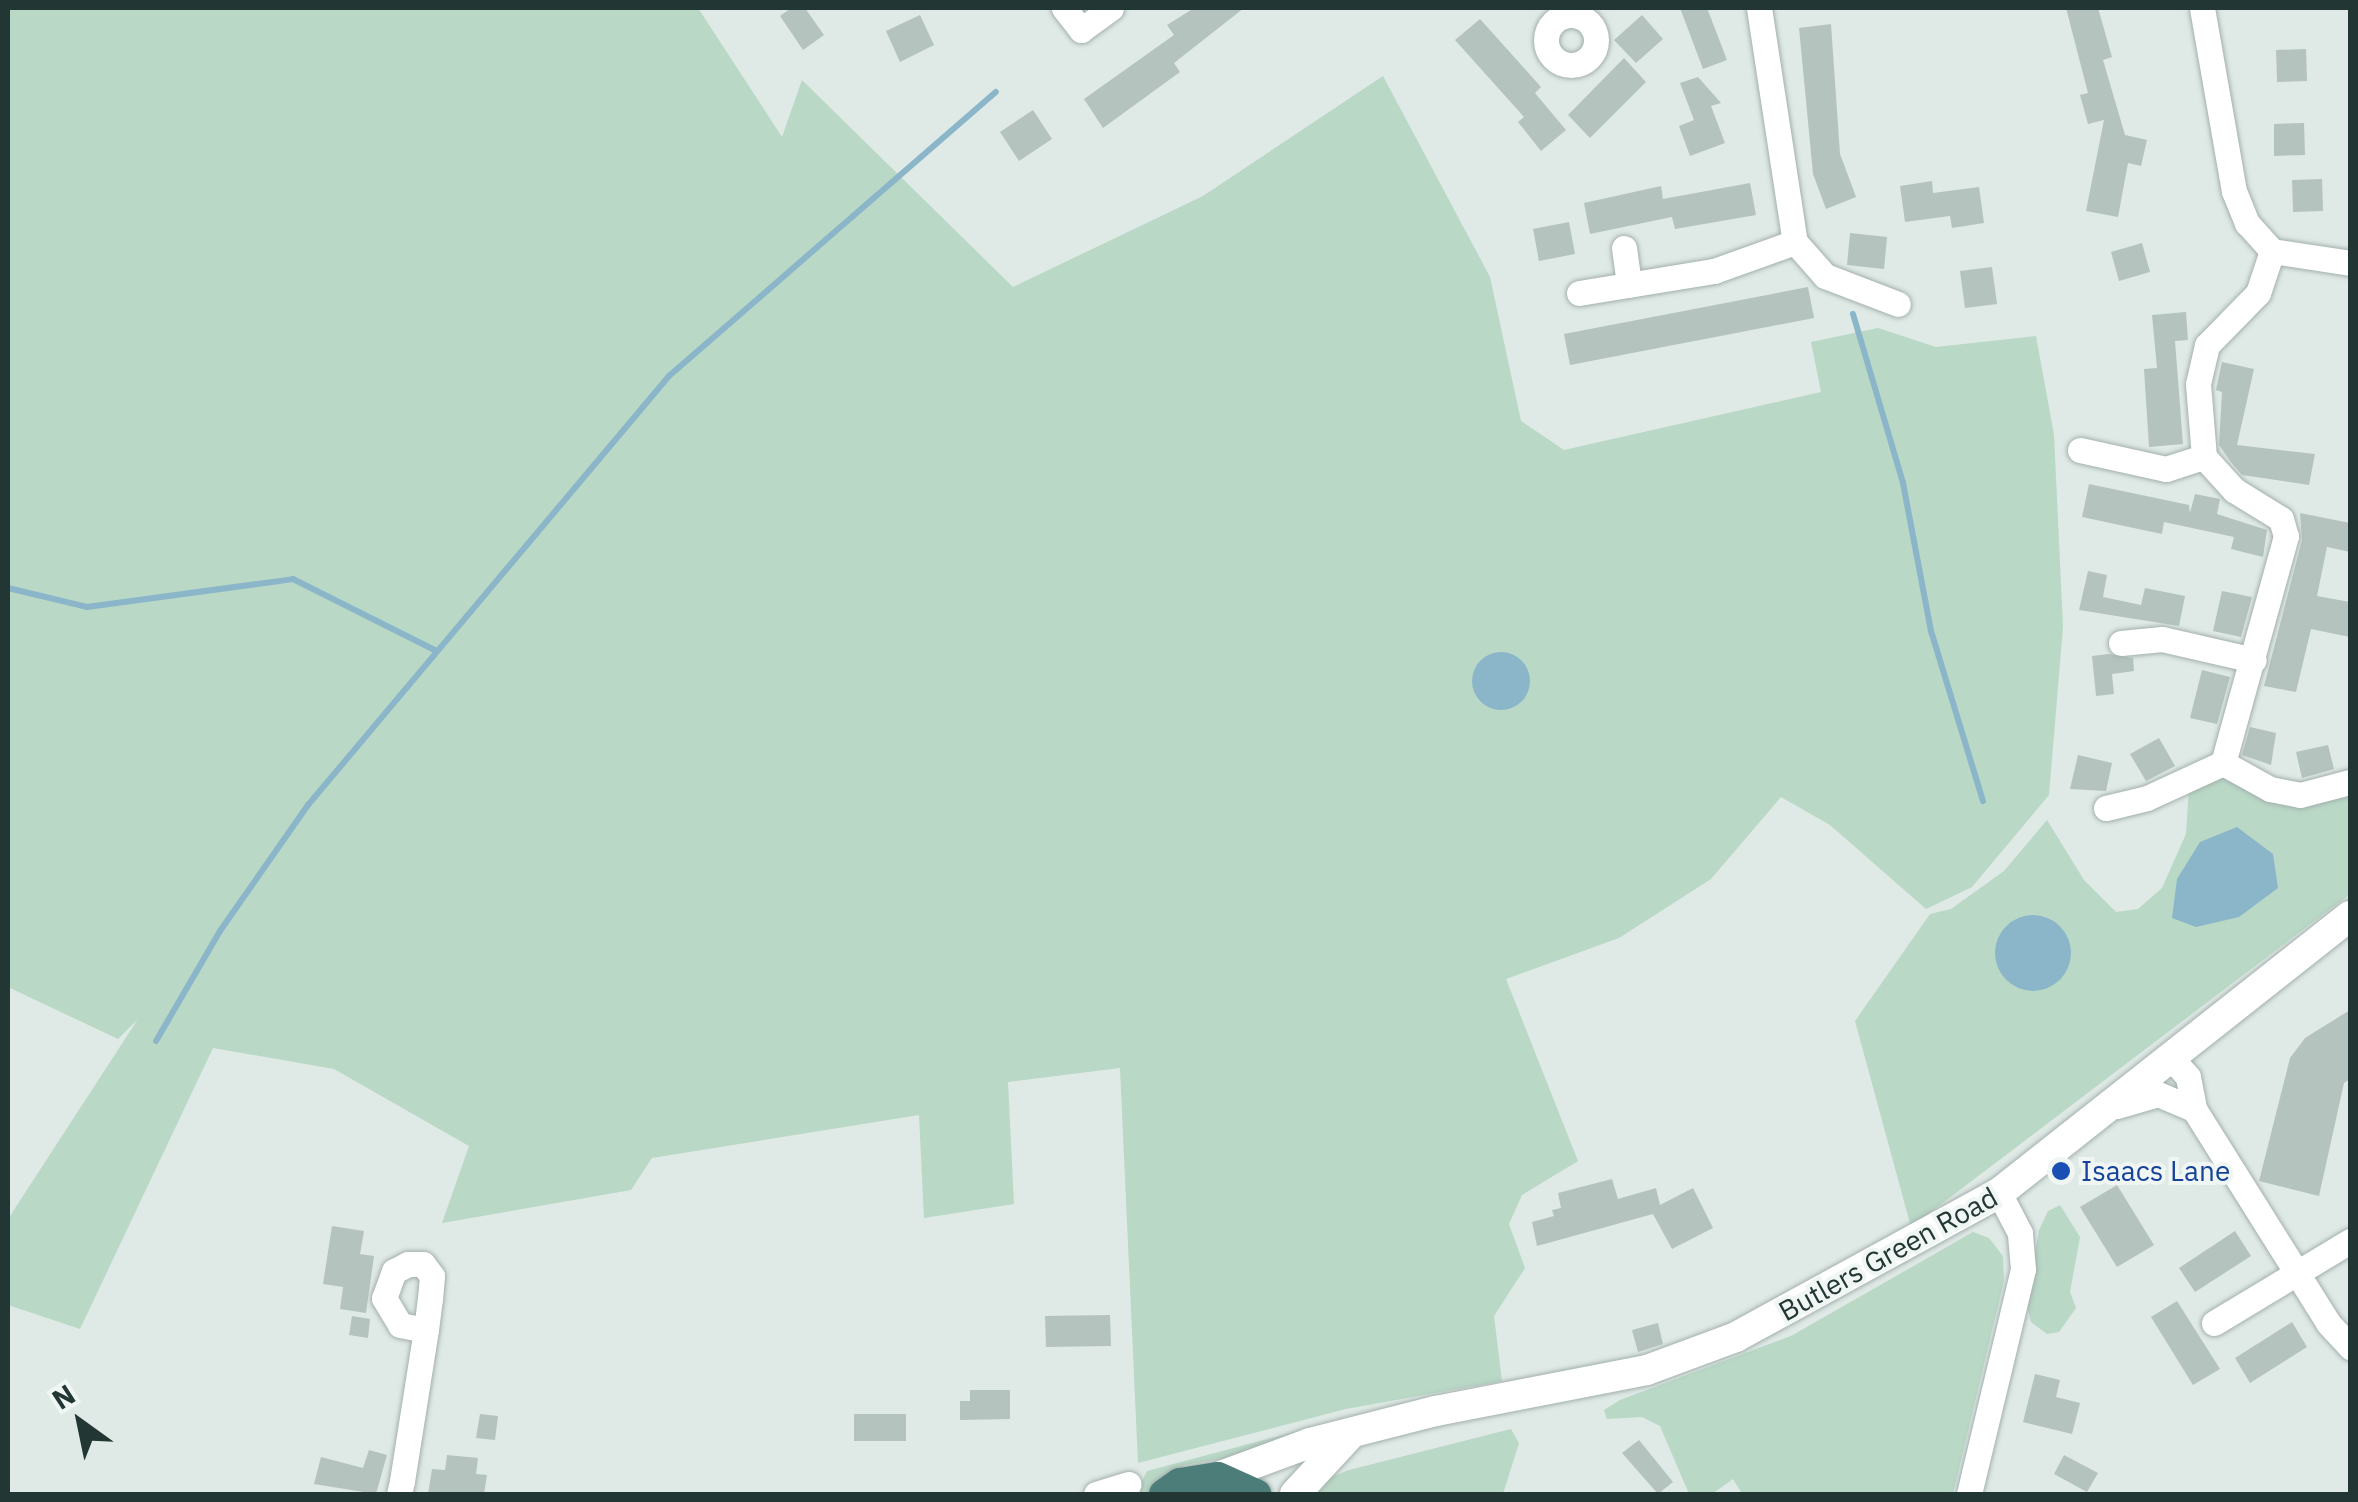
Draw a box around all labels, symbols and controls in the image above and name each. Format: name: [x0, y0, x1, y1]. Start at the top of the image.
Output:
place label: Isaacs Lane: [2081, 1154, 2230, 1188]
marker: Isaacs Lane: [2050, 1160, 2072, 1182]
street label: Butlers Green Road: [1773, 1180, 2003, 1328]
north arrow: [30, 1372, 130, 1472]
text: N: [45, 1375, 82, 1417]

